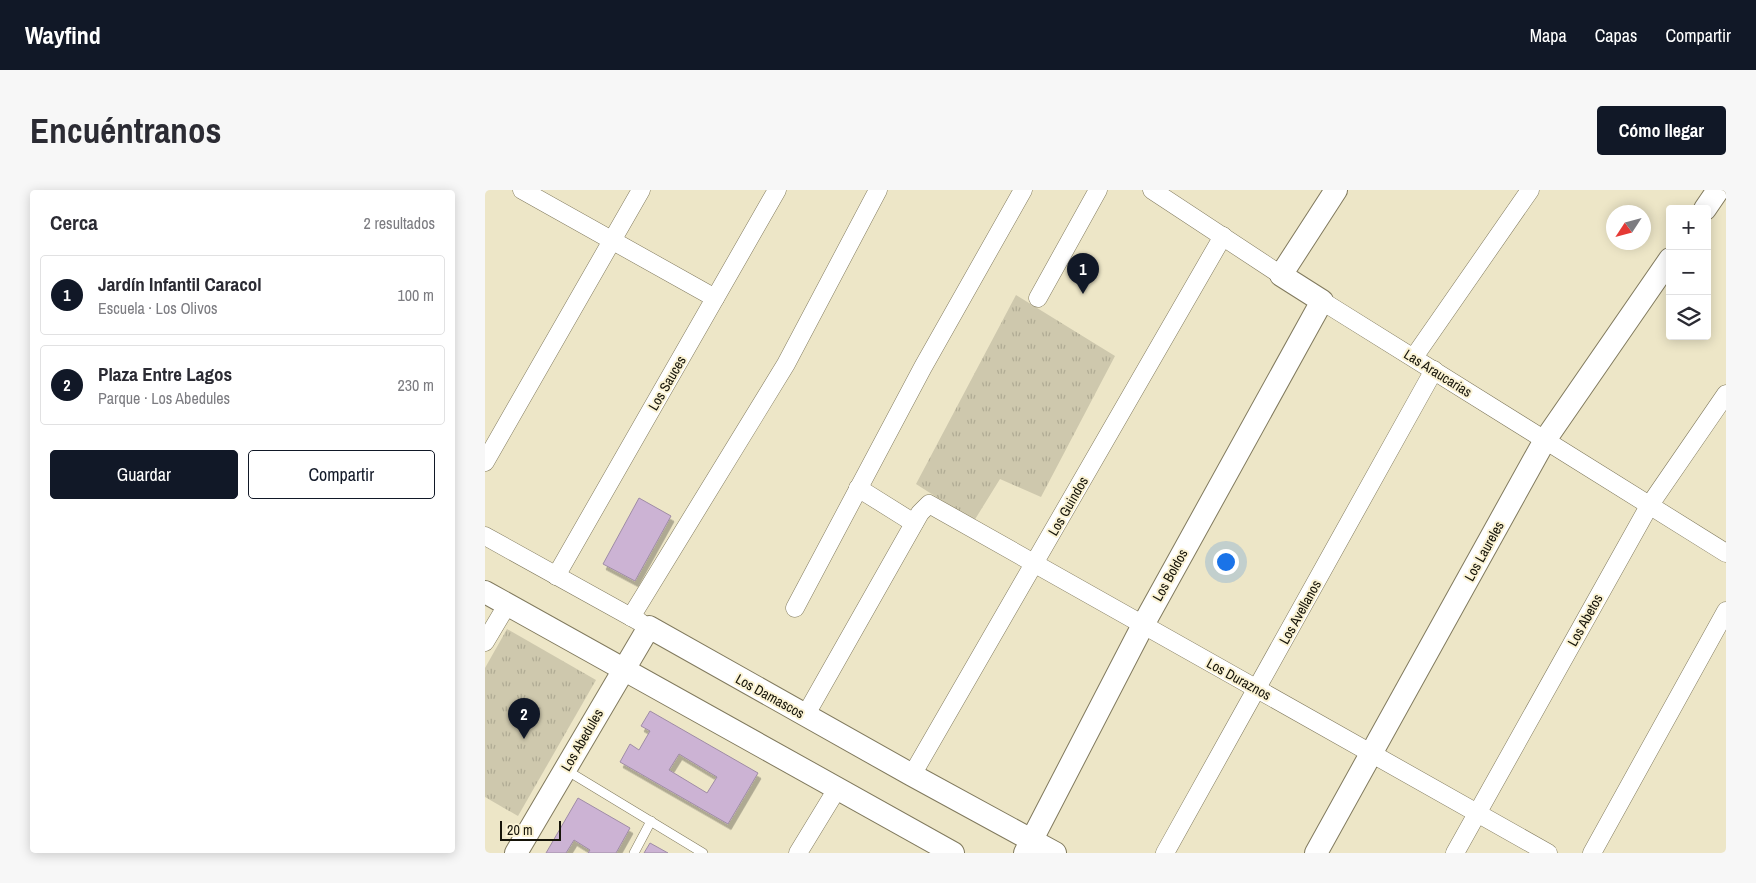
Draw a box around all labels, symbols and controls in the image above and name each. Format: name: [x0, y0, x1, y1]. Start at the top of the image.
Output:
text: Wayfind: [25, 19, 101, 51]
text: Mapa: [1530, 23, 1567, 48]
text: Capas: [1595, 23, 1637, 48]
text: Compartir: [1665, 23, 1731, 48]
button: Cómo llegar: [1597, 106, 1726, 155]
text: Encuéntranos: [30, 107, 221, 154]
north arrow: [1606, 205, 1651, 250]
map controls: [1666, 205, 1711, 340]
button: +: [1666, 205, 1711, 250]
text: Cerca: [50, 208, 98, 237]
text: 2 resultados: [364, 212, 435, 234]
button: −: [1666, 250, 1711, 295]
pin: 1: [1067, 253, 1099, 294]
text: Jardín Infantil Caracol: [98, 271, 262, 297]
text: 1: [63, 284, 71, 306]
text: 100 m: [398, 284, 434, 306]
button: layers: [1666, 295, 1711, 340]
text: Escuela · Los Olivos: [98, 297, 218, 319]
street label: Las Araucarias: [1401, 345, 1475, 401]
street label: Los Sauces: [644, 352, 690, 413]
text: Plaza Entre Lagos: [98, 361, 232, 387]
text: 2: [63, 374, 71, 396]
text: 230 m: [398, 374, 434, 396]
text: Parque · Los Abedules: [98, 387, 230, 409]
button: Guardar: [50, 450, 238, 499]
button: Compartir: [248, 450, 435, 499]
street label: Los Guindos: [1044, 473, 1092, 539]
street label: Los Laureles: [1460, 518, 1508, 584]
street label: Los Boldos: [1148, 546, 1192, 604]
your location: [1213, 549, 1239, 575]
street label: Los Avellanos: [1275, 577, 1325, 647]
street label: Los Abetos: [1563, 591, 1607, 649]
street label: Los Duraznos: [1204, 654, 1275, 704]
street label: Los Damascos: [732, 670, 808, 722]
pin: 2: [508, 698, 540, 739]
street label: Los Abedules: [557, 705, 607, 774]
scale bar: [500, 818, 561, 841]
text: 20 m: [507, 821, 533, 839]

